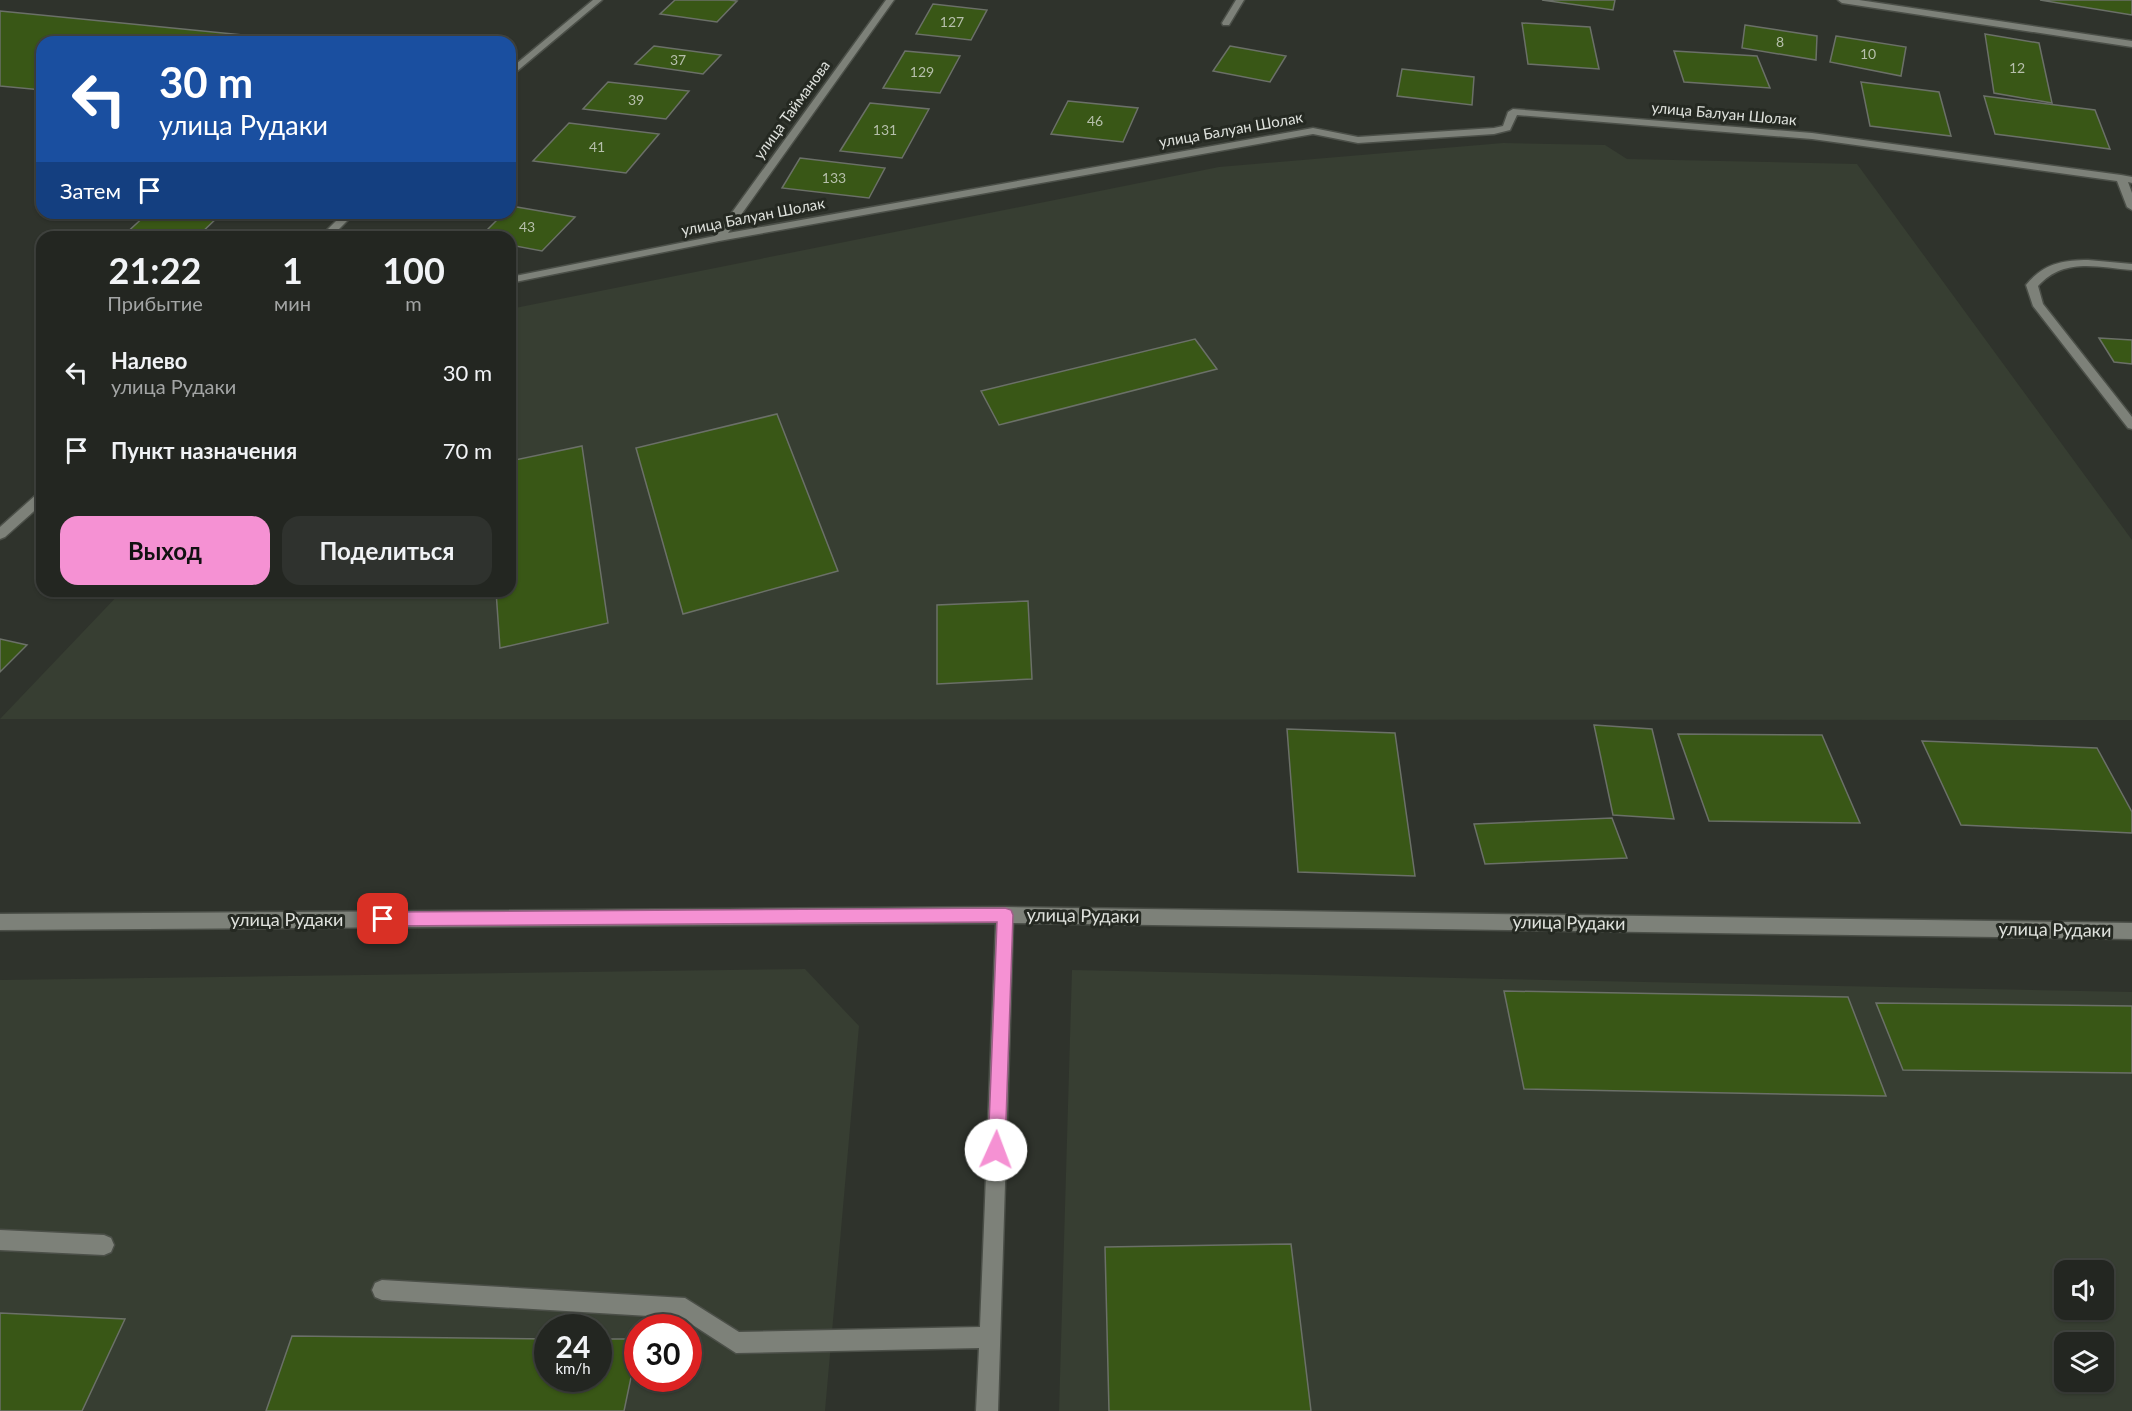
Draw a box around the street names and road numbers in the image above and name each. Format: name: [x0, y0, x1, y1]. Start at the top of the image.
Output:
street label: улица Тайманова: [749, 56, 833, 162]
street label: улица Балуан Шолак: [1651, 98, 1798, 128]
street label: улица Балуан Шолак: [1157, 107, 1304, 151]
street label: улица Балуан Шолак: [680, 193, 826, 239]
street label: улица Рудаки: [1026, 903, 1140, 927]
street label: улица Рудаки: [231, 908, 343, 930]
street label: улица Рудаки: [1512, 910, 1626, 934]
street label: улица Рудаки: [1998, 917, 2112, 941]

